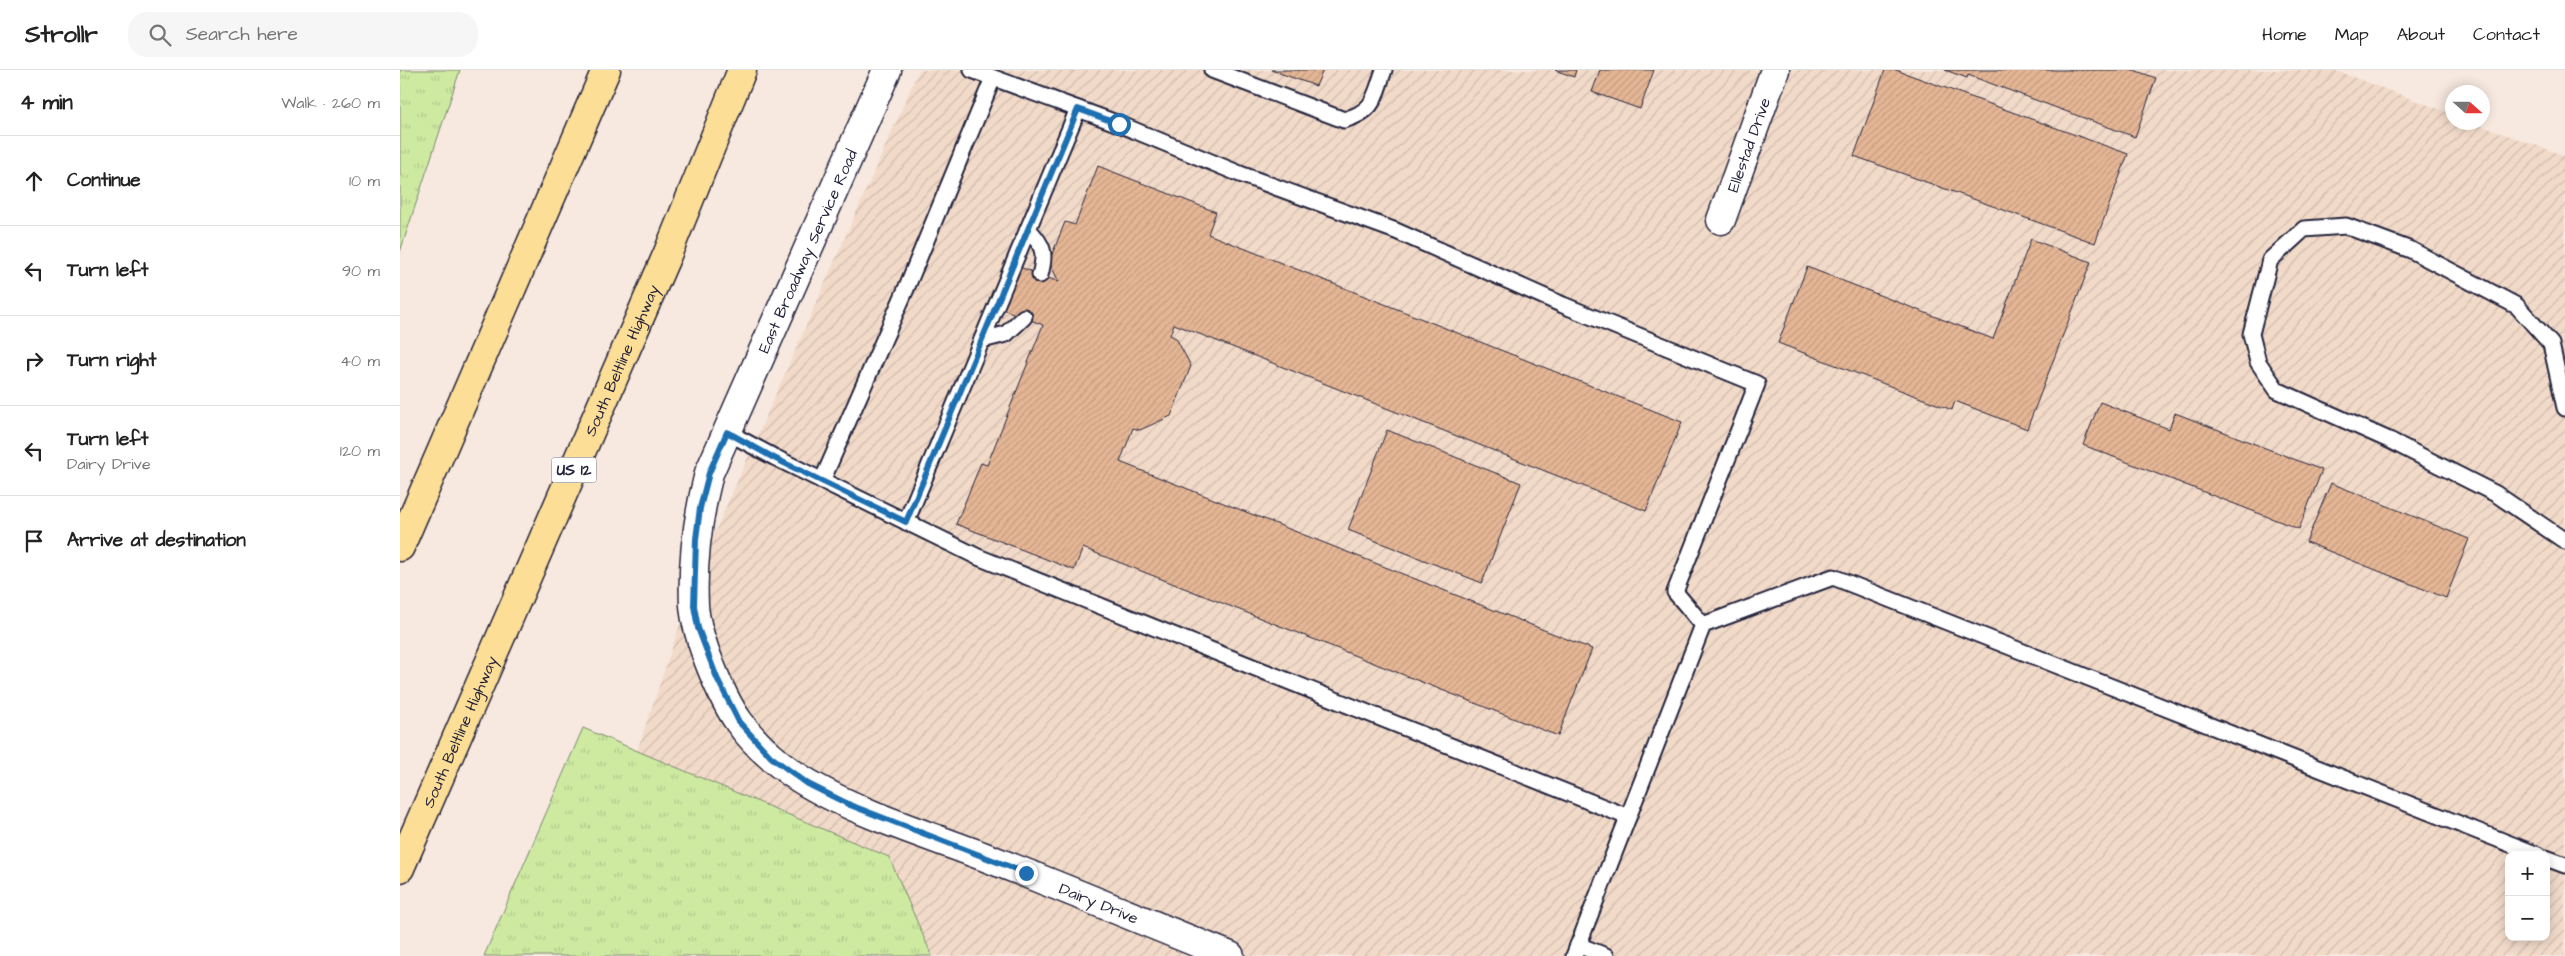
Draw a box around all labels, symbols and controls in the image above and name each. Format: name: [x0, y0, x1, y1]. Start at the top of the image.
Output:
search box: [128, 12, 478, 57]
text: Strollr: [25, 18, 98, 52]
icon: search: [146, 21, 174, 49]
text: Search here: [186, 21, 298, 48]
text: Home: [2262, 22, 2307, 47]
text: Map: [2335, 22, 2369, 47]
text: About: [2397, 22, 2445, 47]
text: Contact: [2473, 22, 2540, 47]
north arrow: [2445, 85, 2490, 130]
text: 4 min: [20, 88, 73, 117]
text: Walk · 260 m: [281, 92, 380, 114]
street label: Ellestad Drive: [1722, 94, 1776, 195]
route start: [1108, 113, 1131, 136]
street label: East Broadway Service Road: [753, 146, 864, 357]
icon: ahead: [20, 167, 48, 195]
text: Continue: [67, 167, 141, 194]
text: 10 m: [349, 170, 380, 192]
icon: left: [20, 257, 48, 285]
text: Turn left: [67, 257, 148, 284]
text: 90 m: [342, 260, 380, 282]
street label: South Beltline Highway: [579, 281, 666, 440]
icon: right: [20, 347, 48, 375]
text: Turn right: [67, 347, 156, 374]
text: 40 m: [340, 350, 380, 372]
text: Turn left: [67, 426, 148, 453]
icon: left: [20, 437, 48, 465]
text: 120 m: [340, 440, 380, 462]
text: Dairy Drive: [67, 453, 151, 475]
road number: US 12: [552, 458, 596, 482]
icon: arrive: [20, 527, 48, 555]
text: Arrive at destination: [67, 527, 246, 554]
street label: South Beltline Highway: [418, 652, 504, 811]
map controls: [2505, 851, 2550, 941]
button: +: [2505, 851, 2550, 896]
route end: [1015, 862, 1038, 885]
street label: Dairy Drive: [1056, 878, 1142, 930]
button: −: [2505, 896, 2550, 941]

